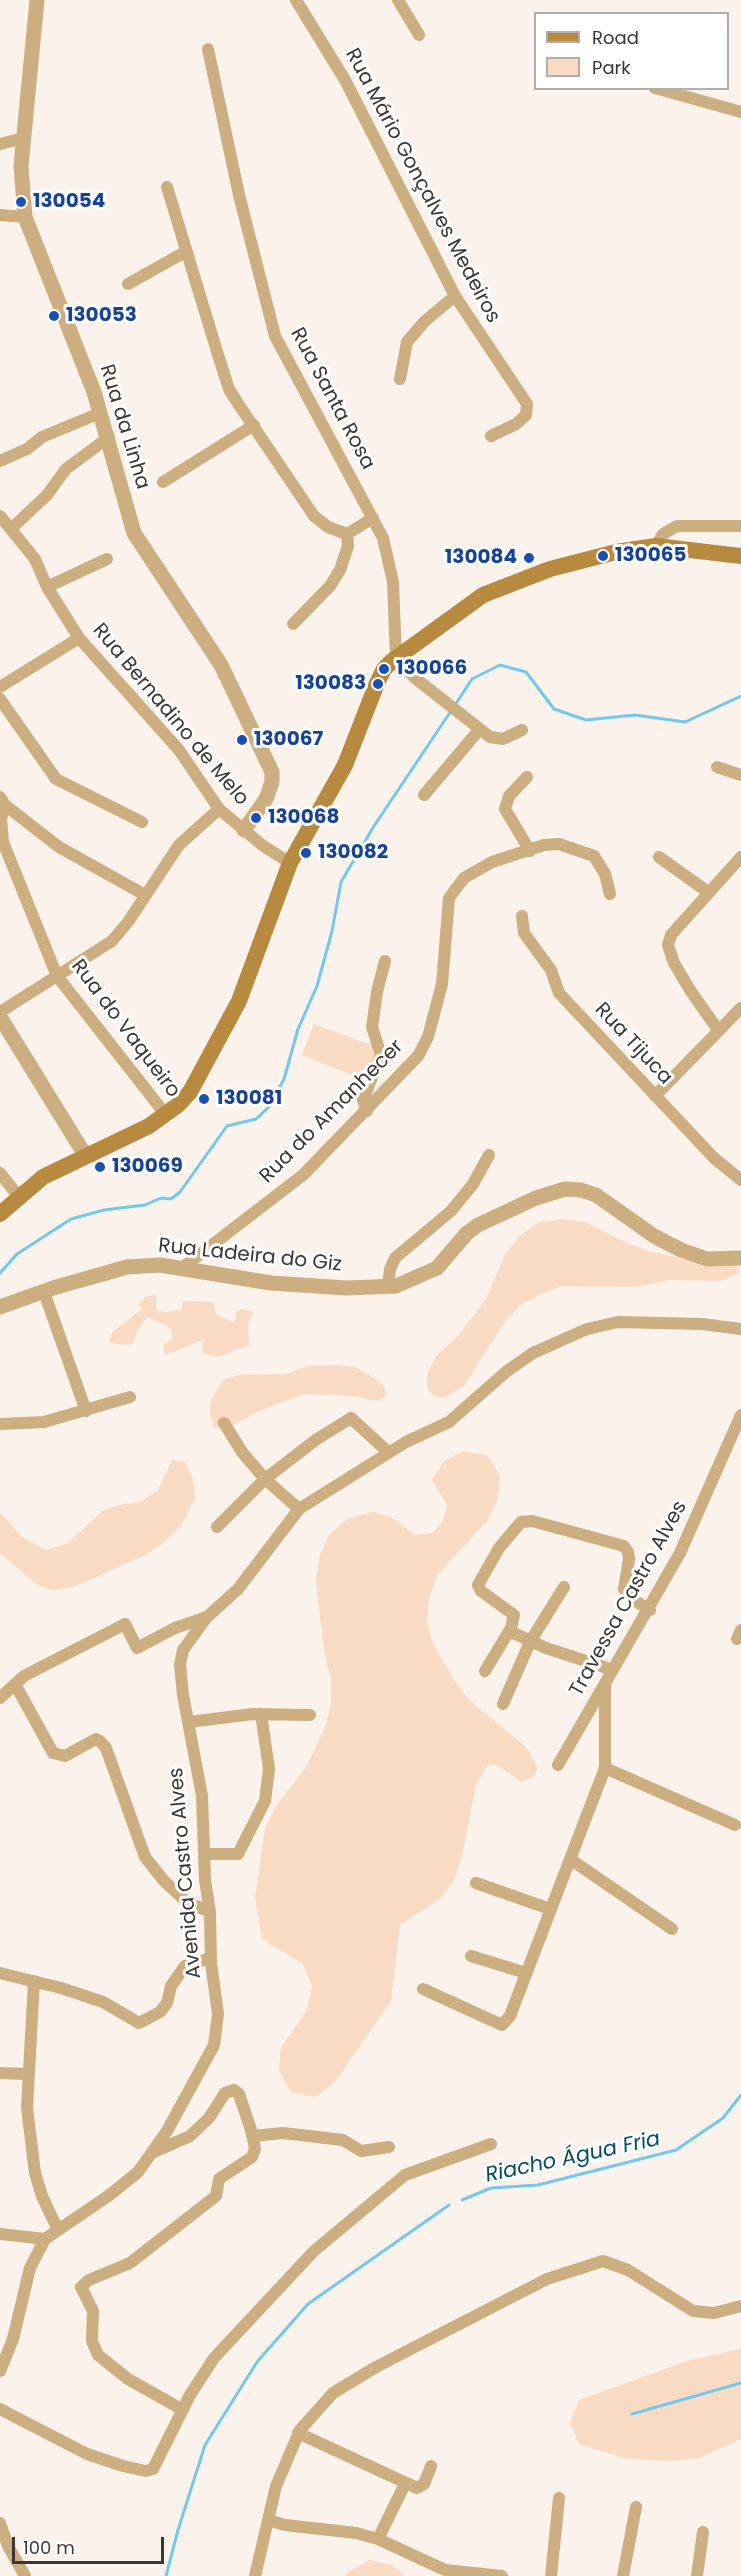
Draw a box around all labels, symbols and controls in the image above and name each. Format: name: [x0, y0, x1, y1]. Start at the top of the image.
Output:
legend: [534, 12, 729, 90]
text: Road: [592, 25, 639, 50]
street label: Rua Mário Gonçalves Medeiros: [339, 45, 505, 327]
text: Park: [592, 55, 631, 80]
place label: 130054: [33, 190, 105, 214]
marker: 130054: [14, 195, 28, 209]
place label: 130053: [66, 304, 137, 328]
marker: 130053: [47, 309, 61, 323]
street label: Rua Santa Rosa: [285, 324, 379, 474]
street label: Rua da Linha: [94, 362, 154, 492]
place label: 130065: [615, 544, 686, 568]
place label: 130084: [445, 546, 517, 570]
marker: 130065: [596, 549, 610, 563]
marker: 130084: [522, 551, 536, 565]
street label: Rua Bernadino de Melo: [87, 619, 253, 811]
place label: 130066: [396, 657, 467, 681]
marker: 130066: [377, 662, 391, 676]
place label: 130083: [295, 672, 366, 696]
marker: 130083: [371, 677, 385, 691]
place label: 130067: [254, 728, 323, 752]
marker: 130067: [235, 733, 249, 747]
place label: 130068: [268, 806, 339, 830]
marker: 130068: [249, 811, 263, 825]
place label: 130082: [318, 841, 388, 865]
marker: 130082: [299, 846, 313, 860]
street label: Rua do Vaqueiro: [65, 955, 185, 1103]
street label: Rua Tijuca: [589, 998, 677, 1090]
street label: Rua do Amanhecer: [255, 1035, 409, 1189]
place label: 130081: [216, 1087, 282, 1111]
marker: 130081: [197, 1092, 211, 1106]
place label: 130069: [112, 1155, 183, 1179]
marker: 130069: [93, 1160, 107, 1174]
street label: Rua Ladeira do Giz: [157, 1234, 343, 1278]
street label: Travessa Castro Alves: [565, 1497, 693, 1701]
street label: Avenida Castro Alves: [165, 1766, 207, 1980]
water label: Riacho Água Fria: [483, 2127, 663, 2189]
scale bar: [15, 2525, 166, 2563]
text: 100 m: [23, 2535, 75, 2560]

